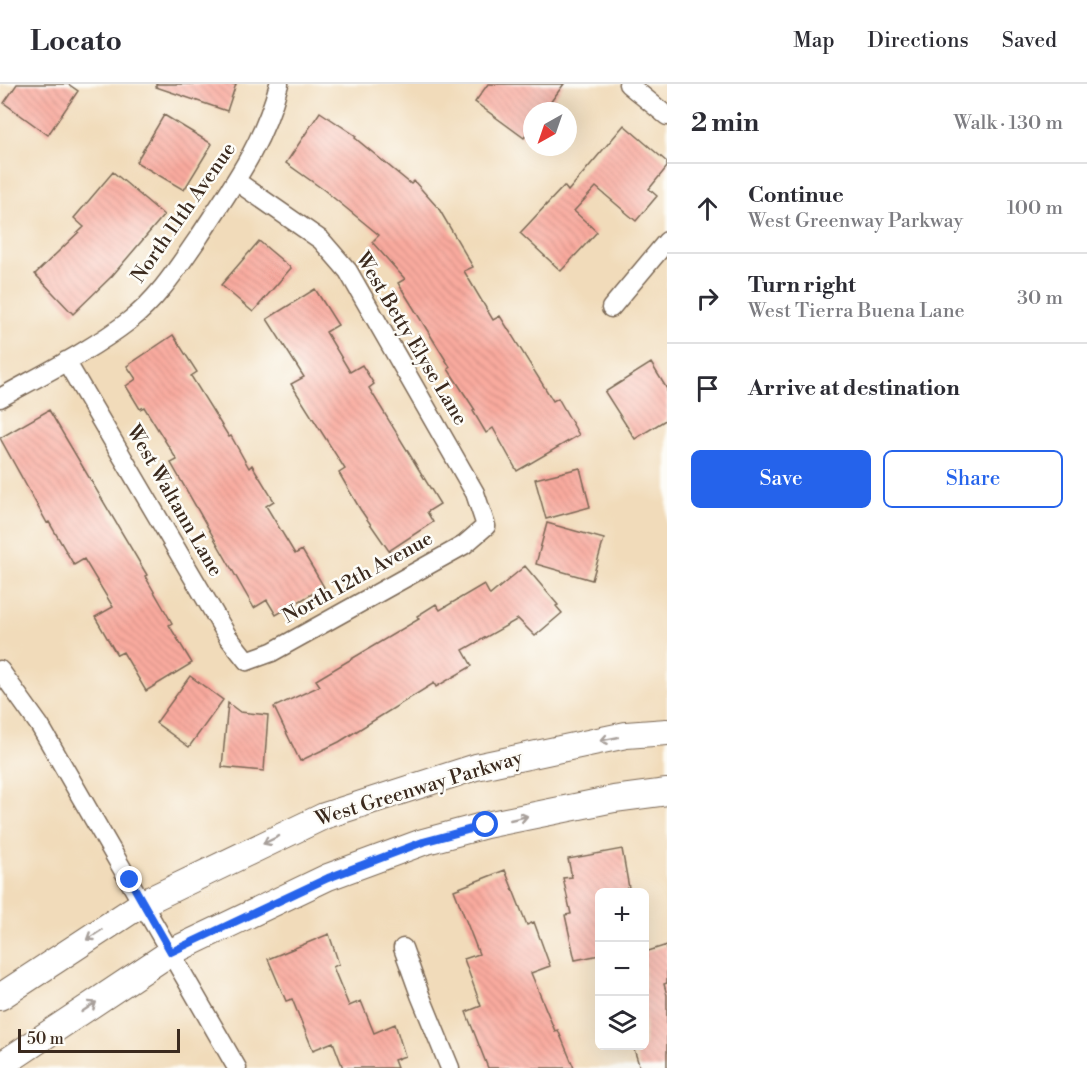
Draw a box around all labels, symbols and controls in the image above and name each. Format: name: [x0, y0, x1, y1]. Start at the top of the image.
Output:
text: Locato: [30, 24, 122, 59]
text: Map: [793, 28, 835, 54]
text: Directions: [868, 28, 969, 54]
text: Saved: [1002, 28, 1057, 54]
north arrow: [523, 102, 577, 156]
text: 2 min: [691, 107, 759, 139]
text: Walk · 130 m: [954, 111, 1063, 136]
street label: North 11th Avenue: [126, 138, 242, 288]
text: Continue: [748, 182, 844, 209]
icon: ahead: [691, 192, 724, 225]
text: 100 m: [1007, 196, 1063, 221]
text: West Greenway Parkway: [748, 209, 963, 234]
street label: West Betty Elyse Lane: [349, 247, 472, 430]
text: Turn right: [748, 272, 856, 299]
icon: right: [691, 282, 724, 315]
text: 30 m: [1017, 286, 1063, 311]
text: West Tierra Buena Lane: [748, 299, 965, 324]
icon: arrive: [691, 372, 724, 405]
text: Arrive at destination: [748, 375, 960, 402]
street label: West Waltann Lane: [120, 420, 228, 581]
button: Save: [691, 450, 871, 508]
button: Share: [883, 450, 1063, 508]
street label: North 12th Avenue: [278, 526, 438, 630]
one-way arrow: [600, 733, 619, 745]
street label: West Greenway Parkway: [311, 745, 526, 833]
route start: [472, 811, 498, 837]
one-way arrow: [508, 812, 528, 823]
one-way arrow: [263, 835, 281, 847]
route end: [116, 866, 142, 892]
map controls: [595, 888, 649, 1050]
button: +: [595, 888, 649, 942]
one-way arrow: [86, 929, 103, 941]
button: −: [595, 942, 649, 996]
button: layers: [595, 996, 649, 1050]
one-way arrow: [81, 1000, 98, 1013]
scale bar: [18, 1026, 180, 1054]
text: 50 m: [27, 1029, 64, 1049]

